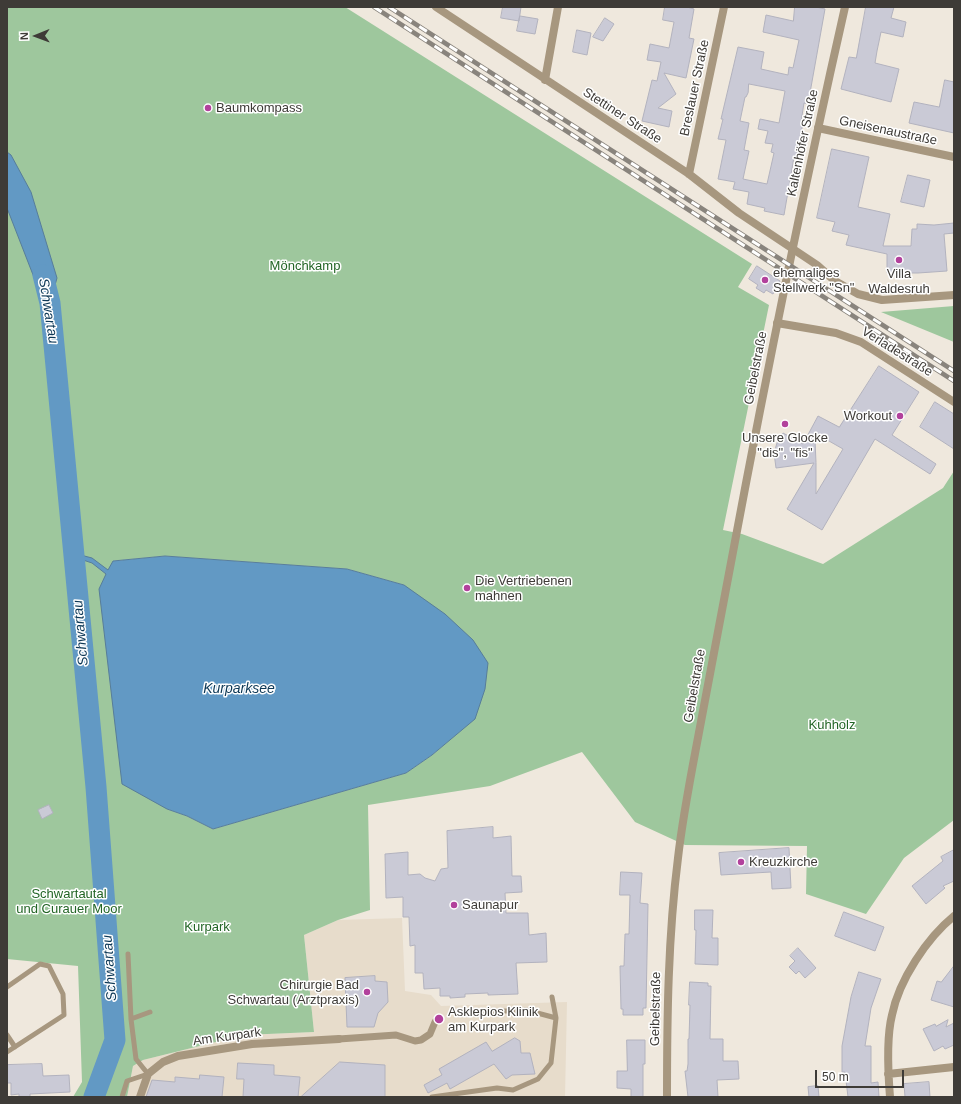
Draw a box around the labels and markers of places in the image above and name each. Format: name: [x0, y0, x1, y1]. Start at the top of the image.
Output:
place label: Baumkompass: [216, 100, 302, 116]
marker: Baumkompass: [203, 103, 213, 113]
marker: Villa Waldesruh: [894, 255, 904, 265]
place label: ehemaliges Stellwerk "Sn": [773, 265, 854, 296]
place label: Villa Waldesruh: [868, 266, 930, 297]
marker: ehemaliges Stellwerk "Sn": [760, 275, 770, 285]
place label: Workout: [844, 408, 892, 424]
marker: Workout: [895, 411, 905, 421]
marker: Unsere Glocke "dis", "fis": [780, 419, 790, 429]
place label: Unsere Glocke "dis", "fis": [742, 430, 828, 461]
place label: Die Vertriebenen mahnen: [475, 573, 572, 604]
marker: Die Vertriebenen mahnen: [462, 583, 472, 593]
place label: Kreuzkirche: [749, 854, 818, 870]
marker: Kreuzkirche: [736, 857, 746, 867]
place label: Saunapur: [462, 897, 518, 913]
marker: Saunapur: [449, 900, 459, 910]
place label: Chirurgie Bad Schwartau (Arztpraxis): [228, 977, 359, 1008]
marker: Chirurgie Bad Schwartau (Arztpraxis): [362, 987, 372, 997]
place label: Asklepios Klinik am Kurpark: [448, 1004, 538, 1035]
marker: Asklepios Klinik am Kurpark: [433, 1013, 445, 1025]

